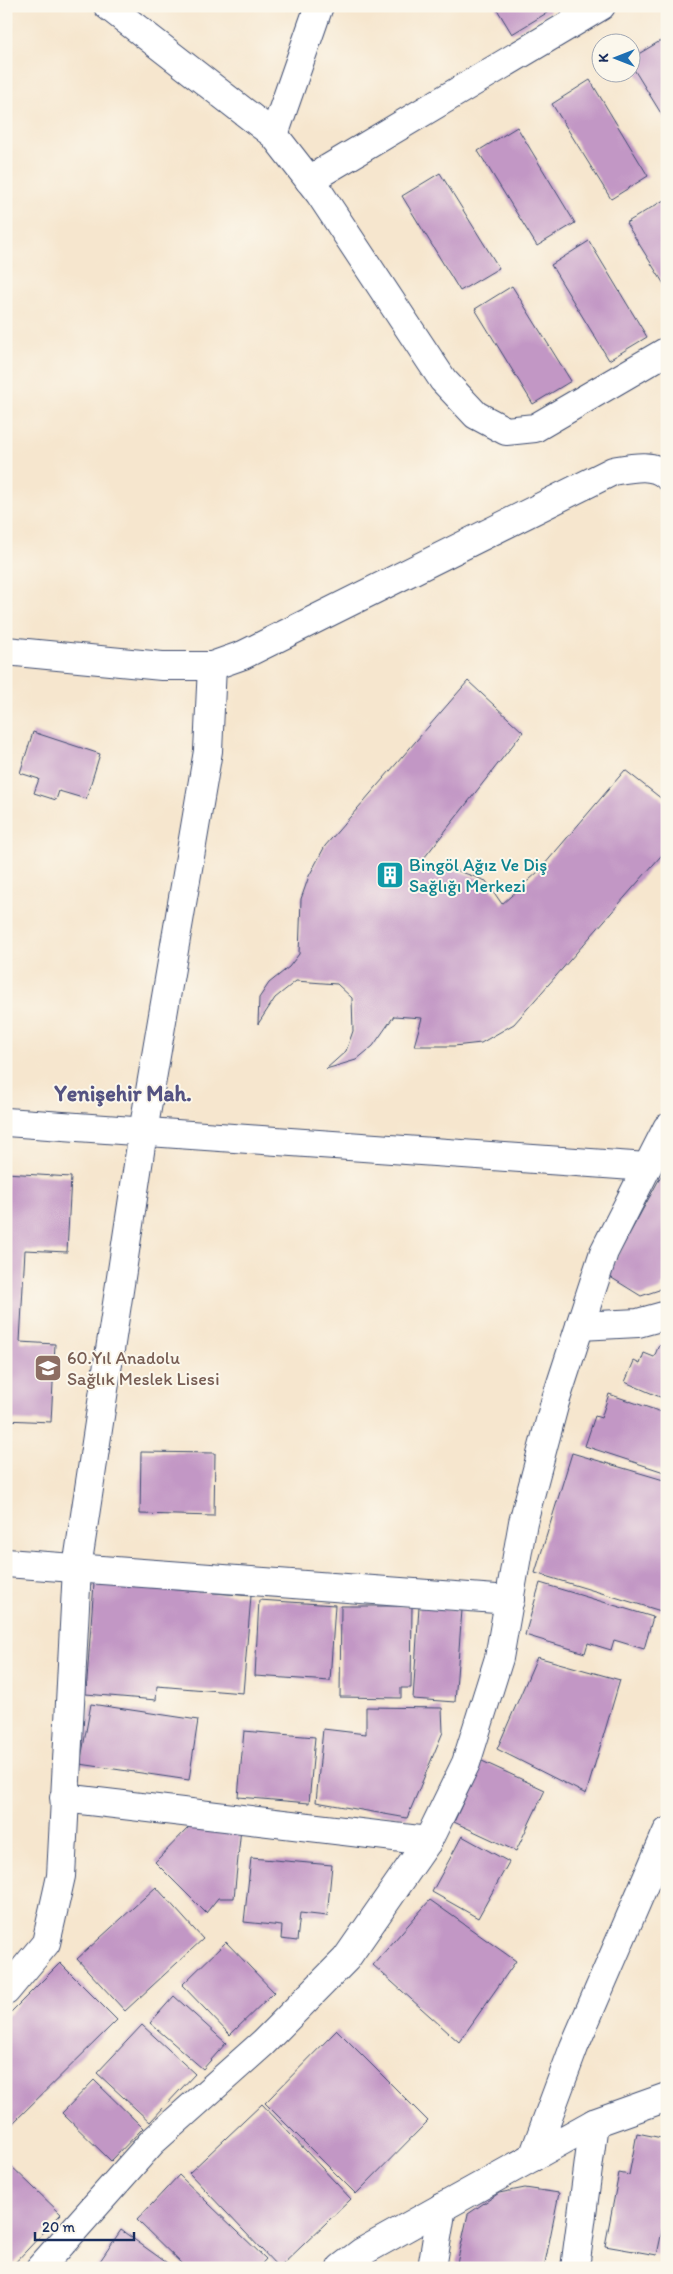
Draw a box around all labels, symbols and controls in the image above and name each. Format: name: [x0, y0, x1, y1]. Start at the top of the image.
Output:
north arrow: [590, 32, 640, 82]
text: K: [595, 52, 612, 62]
place label: Bingöl Ağız Ve Diş Sağlığı Merkezi: [409, 854, 547, 897]
building icon: Bingöl Ağız Ve Diş Sağlığı Merkezi: [375, 860, 405, 890]
district label: Yenişehir Mah.: [53, 1080, 192, 1107]
place label: 60.Yıl Anadolu Sağlık Meslek Lisesi: [67, 1347, 220, 1390]
school or university icon: 60.Yıl Anadolu Sağlık Meslek Lisesi: [33, 1353, 63, 1383]
scale bar: [35, 2209, 134, 2241]
text: 20 m: [42, 2218, 76, 2236]

